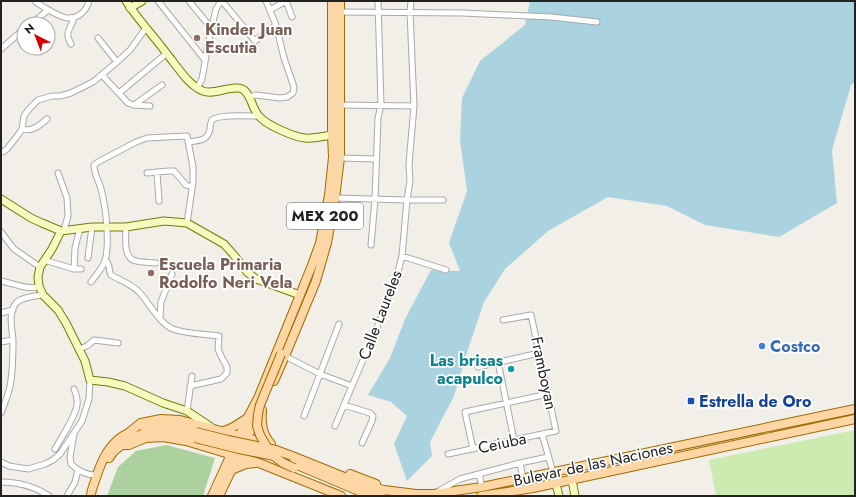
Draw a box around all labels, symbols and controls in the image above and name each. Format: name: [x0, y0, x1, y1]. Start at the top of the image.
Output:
north arrow: [16, 16, 56, 56]
place label: Kinder Juan Escutia: [205, 18, 293, 59]
text: N: [21, 20, 38, 37]
marker: Kinder Juan Escutia: [192, 33, 202, 43]
road number: MEX 200: [287, 203, 363, 229]
place label: Escuela Primaria Rodolfo Neri Vela: [159, 253, 292, 294]
street label: Calle Laureles: [352, 267, 408, 363]
marker: Escuela Primaria Rodolfo Neri Vela: [146, 268, 156, 278]
street label: Framboyan: [525, 334, 563, 412]
place label: Costco: [770, 335, 820, 358]
marker: Costco: [757, 341, 767, 351]
place label: Las brisas acapulco: [430, 349, 503, 390]
marker: Las brisas acapulco: [506, 364, 516, 374]
place label: Estrella de Oro: [699, 390, 811, 413]
marker: Estrella de Oro: [686, 396, 696, 406]
street label: Ceiuba: [476, 427, 528, 459]
street label: Bulevar de las Naciones: [511, 436, 675, 492]

